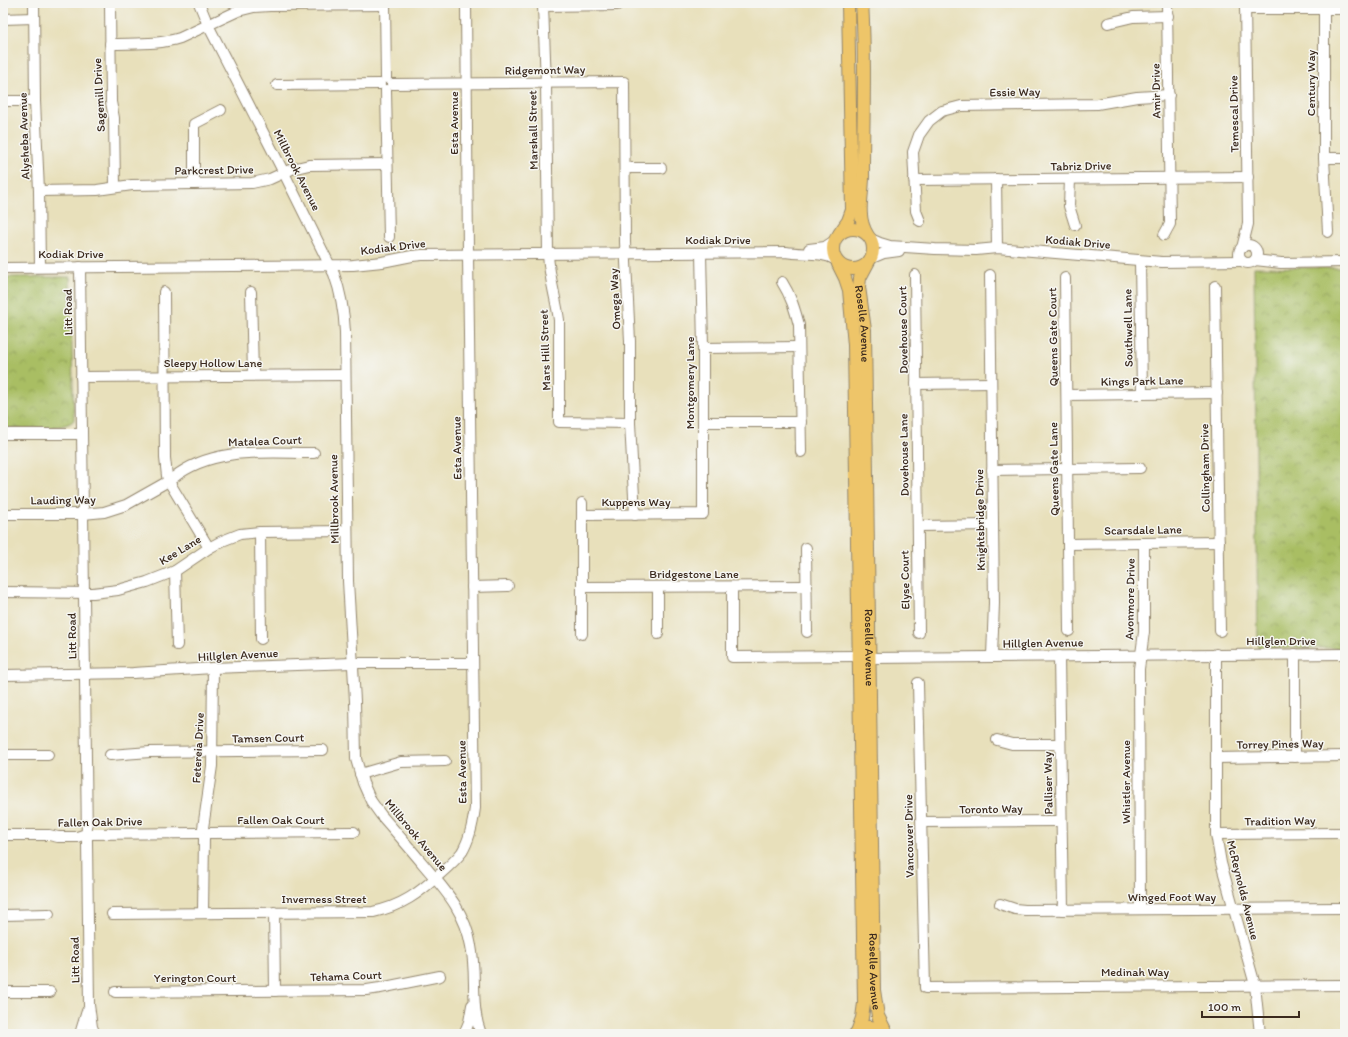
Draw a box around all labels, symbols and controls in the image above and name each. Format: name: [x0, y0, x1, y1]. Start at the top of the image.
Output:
street label: Century Way: [1304, 49, 1318, 116]
street label: Sagemill Drive: [90, 57, 108, 132]
street label: Ridgemont Way: [505, 62, 586, 78]
street label: Amir Drive: [1149, 63, 1163, 119]
street label: Temescal Drive: [1226, 75, 1242, 153]
street label: Essie Way: [989, 85, 1041, 99]
street label: Marshall Street: [525, 90, 541, 170]
street label: Esta Avenue: [447, 91, 461, 155]
street label: Alysheba Avenue: [15, 92, 33, 180]
street label: Millbrook Avenue: [270, 127, 324, 213]
street label: Tabriz Drive: [1050, 158, 1112, 174]
street label: Parkcrest Drive: [174, 162, 254, 178]
street label: Kodiak Drive: [1045, 232, 1112, 252]
street label: Kodiak Drive: [685, 233, 751, 247]
street label: Kodiak Drive: [360, 236, 427, 258]
street label: Kodiak Drive: [38, 247, 104, 261]
street label: Omega Way: [606, 268, 624, 330]
street label: Roselle Avenue: [852, 284, 872, 362]
street label: Dovehouse Court: [895, 286, 911, 374]
street label: Queens Gate Court: [1045, 287, 1061, 387]
street label: Litt Road: [61, 288, 75, 336]
street label: Southwell Lane: [1120, 288, 1136, 367]
street label: Mars Hill Street: [537, 309, 553, 391]
street label: Montgomery Lane: [683, 336, 697, 429]
street label: Sleepy Hollow Lane: [164, 356, 263, 370]
street label: Kings Park Lane: [1100, 373, 1184, 389]
street label: Dovehouse Lane: [896, 413, 912, 497]
street label: Esta Avenue: [449, 416, 465, 480]
street label: Queens Gate Lane: [1046, 422, 1062, 516]
street label: Collingham Drive: [1197, 423, 1213, 513]
street label: Matalea Court: [228, 433, 303, 449]
street label: Millbrook Avenue: [326, 454, 342, 544]
street label: Knightsbridge Drive: [972, 469, 988, 571]
street label: Lauding Way: [30, 492, 96, 508]
street label: Kuppens Way: [601, 495, 671, 509]
street label: Scarsdale Lane: [1104, 522, 1182, 538]
street label: Kee Lane: [156, 532, 204, 568]
street label: Elyse Court: [897, 550, 913, 610]
street label: Avonmore Drive: [1122, 558, 1138, 640]
street label: Bridgestone Lane: [649, 567, 739, 581]
street label: Roselle Avenue: [862, 609, 877, 686]
street label: Litt Road: [65, 612, 79, 660]
street label: Hillglen Drive: [1246, 634, 1316, 648]
street label: Hillglen Avenue: [1003, 635, 1084, 651]
street label: Hillglen Avenue: [197, 646, 279, 664]
street label: Fetereia Drive: [189, 712, 207, 784]
street label: Tamsen Court: [232, 730, 305, 746]
street label: Torrey Pines Way: [1236, 736, 1324, 752]
street label: Esta Avenue: [454, 740, 470, 804]
street label: Whistler Avenue: [1119, 740, 1133, 824]
street label: Palliser Way: [1040, 751, 1056, 815]
street label: Vancouver Drive: [901, 794, 917, 878]
street label: Millbrook Avenue: [382, 796, 450, 874]
street label: Toronto Way: [959, 801, 1023, 817]
street label: Fallen Oak Court: [237, 813, 325, 827]
street label: Tradition Way: [1244, 813, 1316, 829]
street label: Fallen Oak Drive: [58, 814, 143, 830]
street label: McReynolds Avenue: [1224, 839, 1262, 941]
street label: Winged Foot Way: [1128, 890, 1217, 904]
street label: Inverness Street: [282, 892, 367, 906]
street label: Roselle Avenue: [866, 933, 884, 1011]
street label: Litt Road: [68, 936, 82, 984]
street label: Medinah Way: [1101, 965, 1169, 979]
street label: Tehama Court: [310, 968, 383, 984]
street label: Yerington Court: [154, 971, 237, 985]
scale bar: [1202, 993, 1299, 1019]
text: 100 m: [1208, 1000, 1241, 1014]

